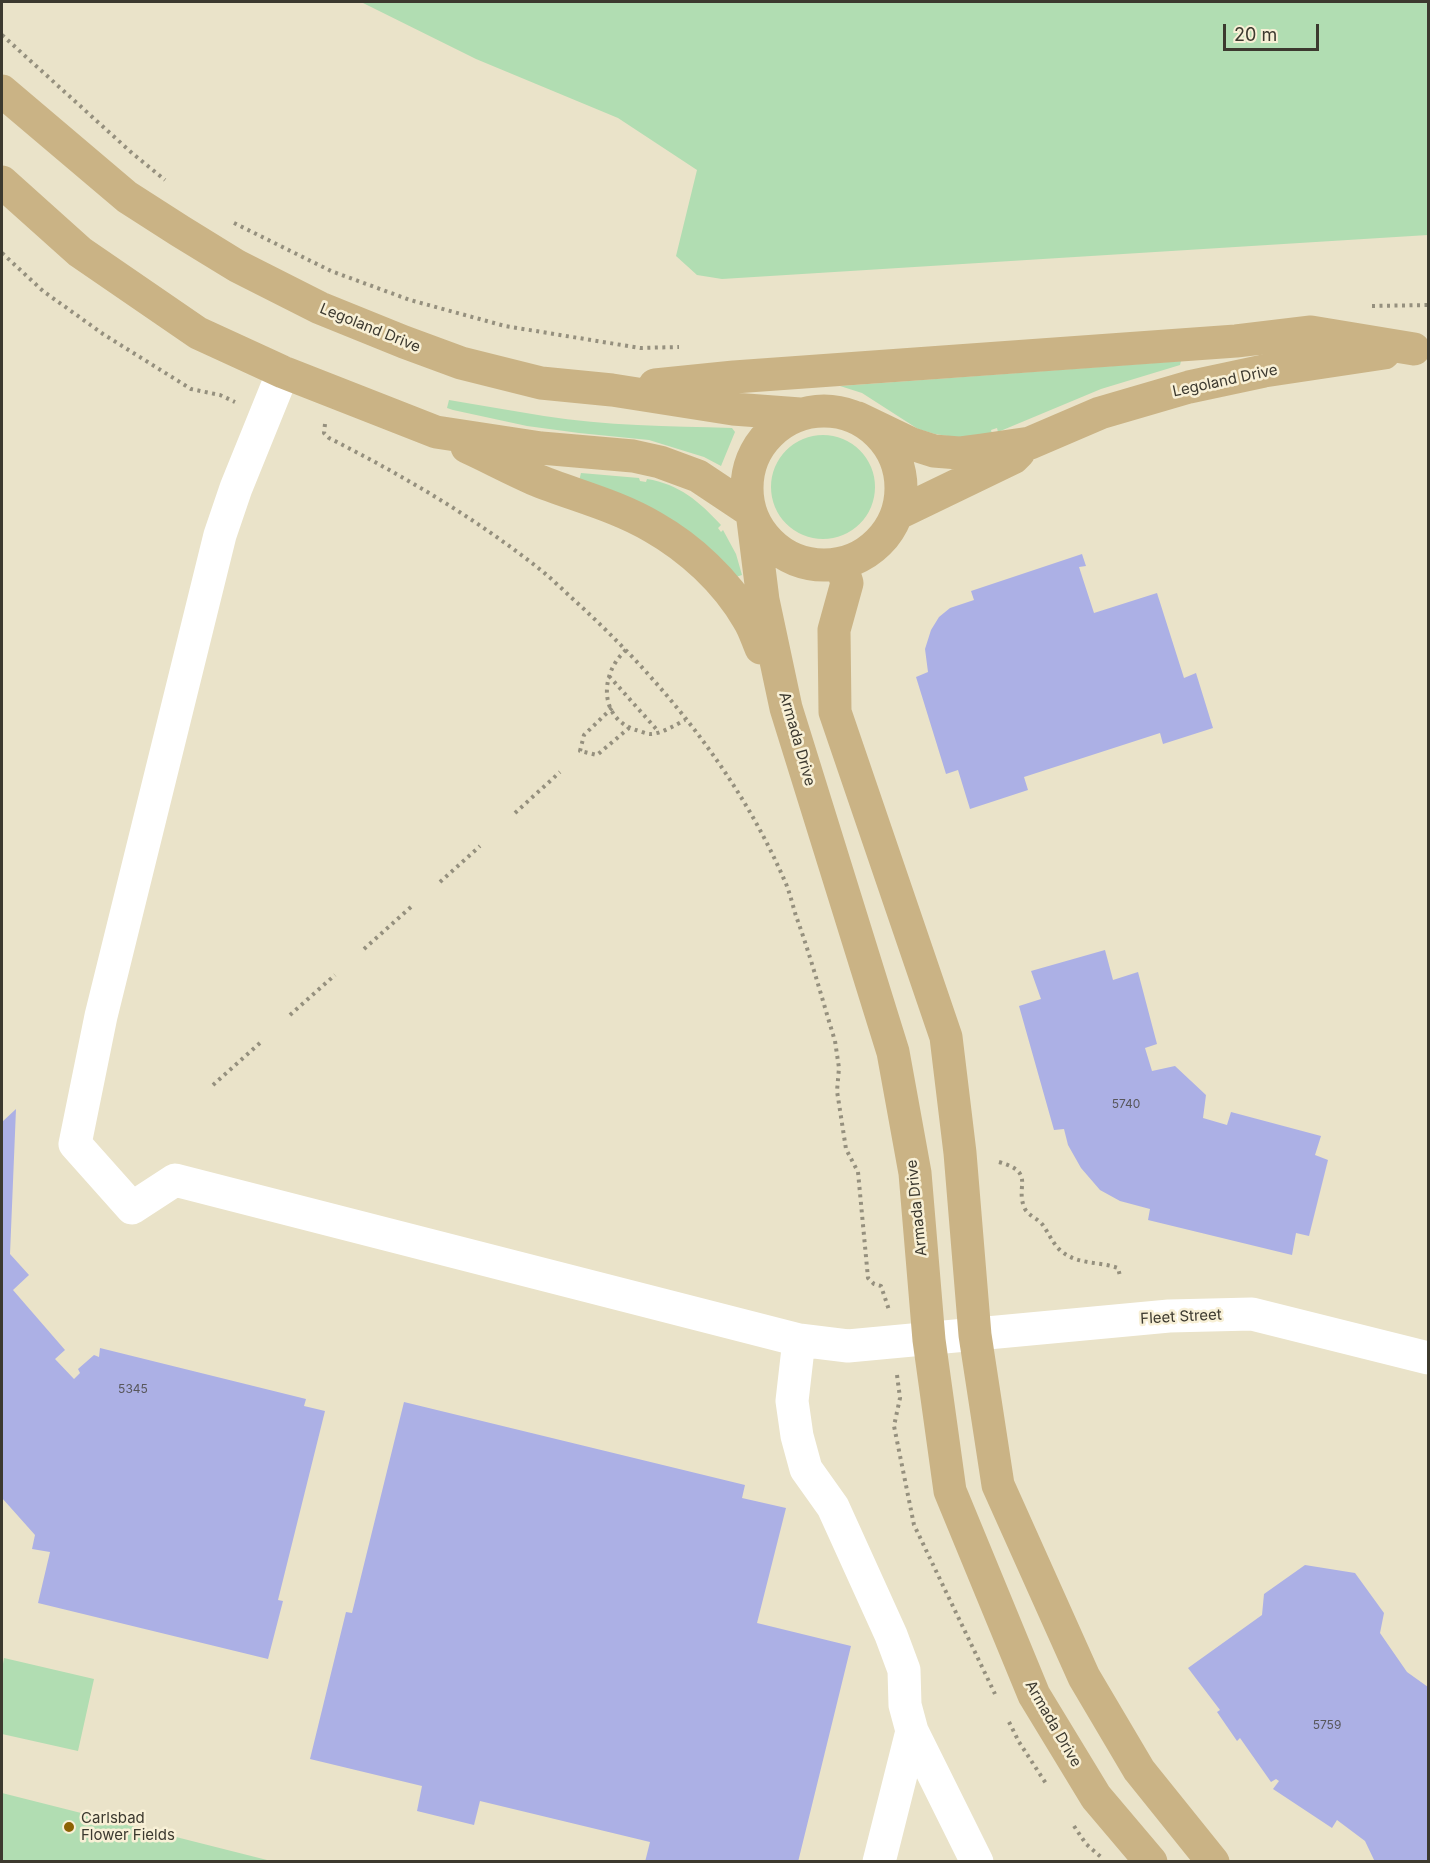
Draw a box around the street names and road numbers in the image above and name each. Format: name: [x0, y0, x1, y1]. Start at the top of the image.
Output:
street label: Legoland Drive: [317, 300, 423, 356]
street label: Legoland Drive: [1171, 361, 1279, 401]
street label: Armada Drive: [775, 690, 819, 788]
street label: Armada Drive: [903, 1159, 931, 1257]
street label: Fleet Street: [1140, 1306, 1222, 1328]
street label: Armada Drive: [1021, 1678, 1085, 1770]

